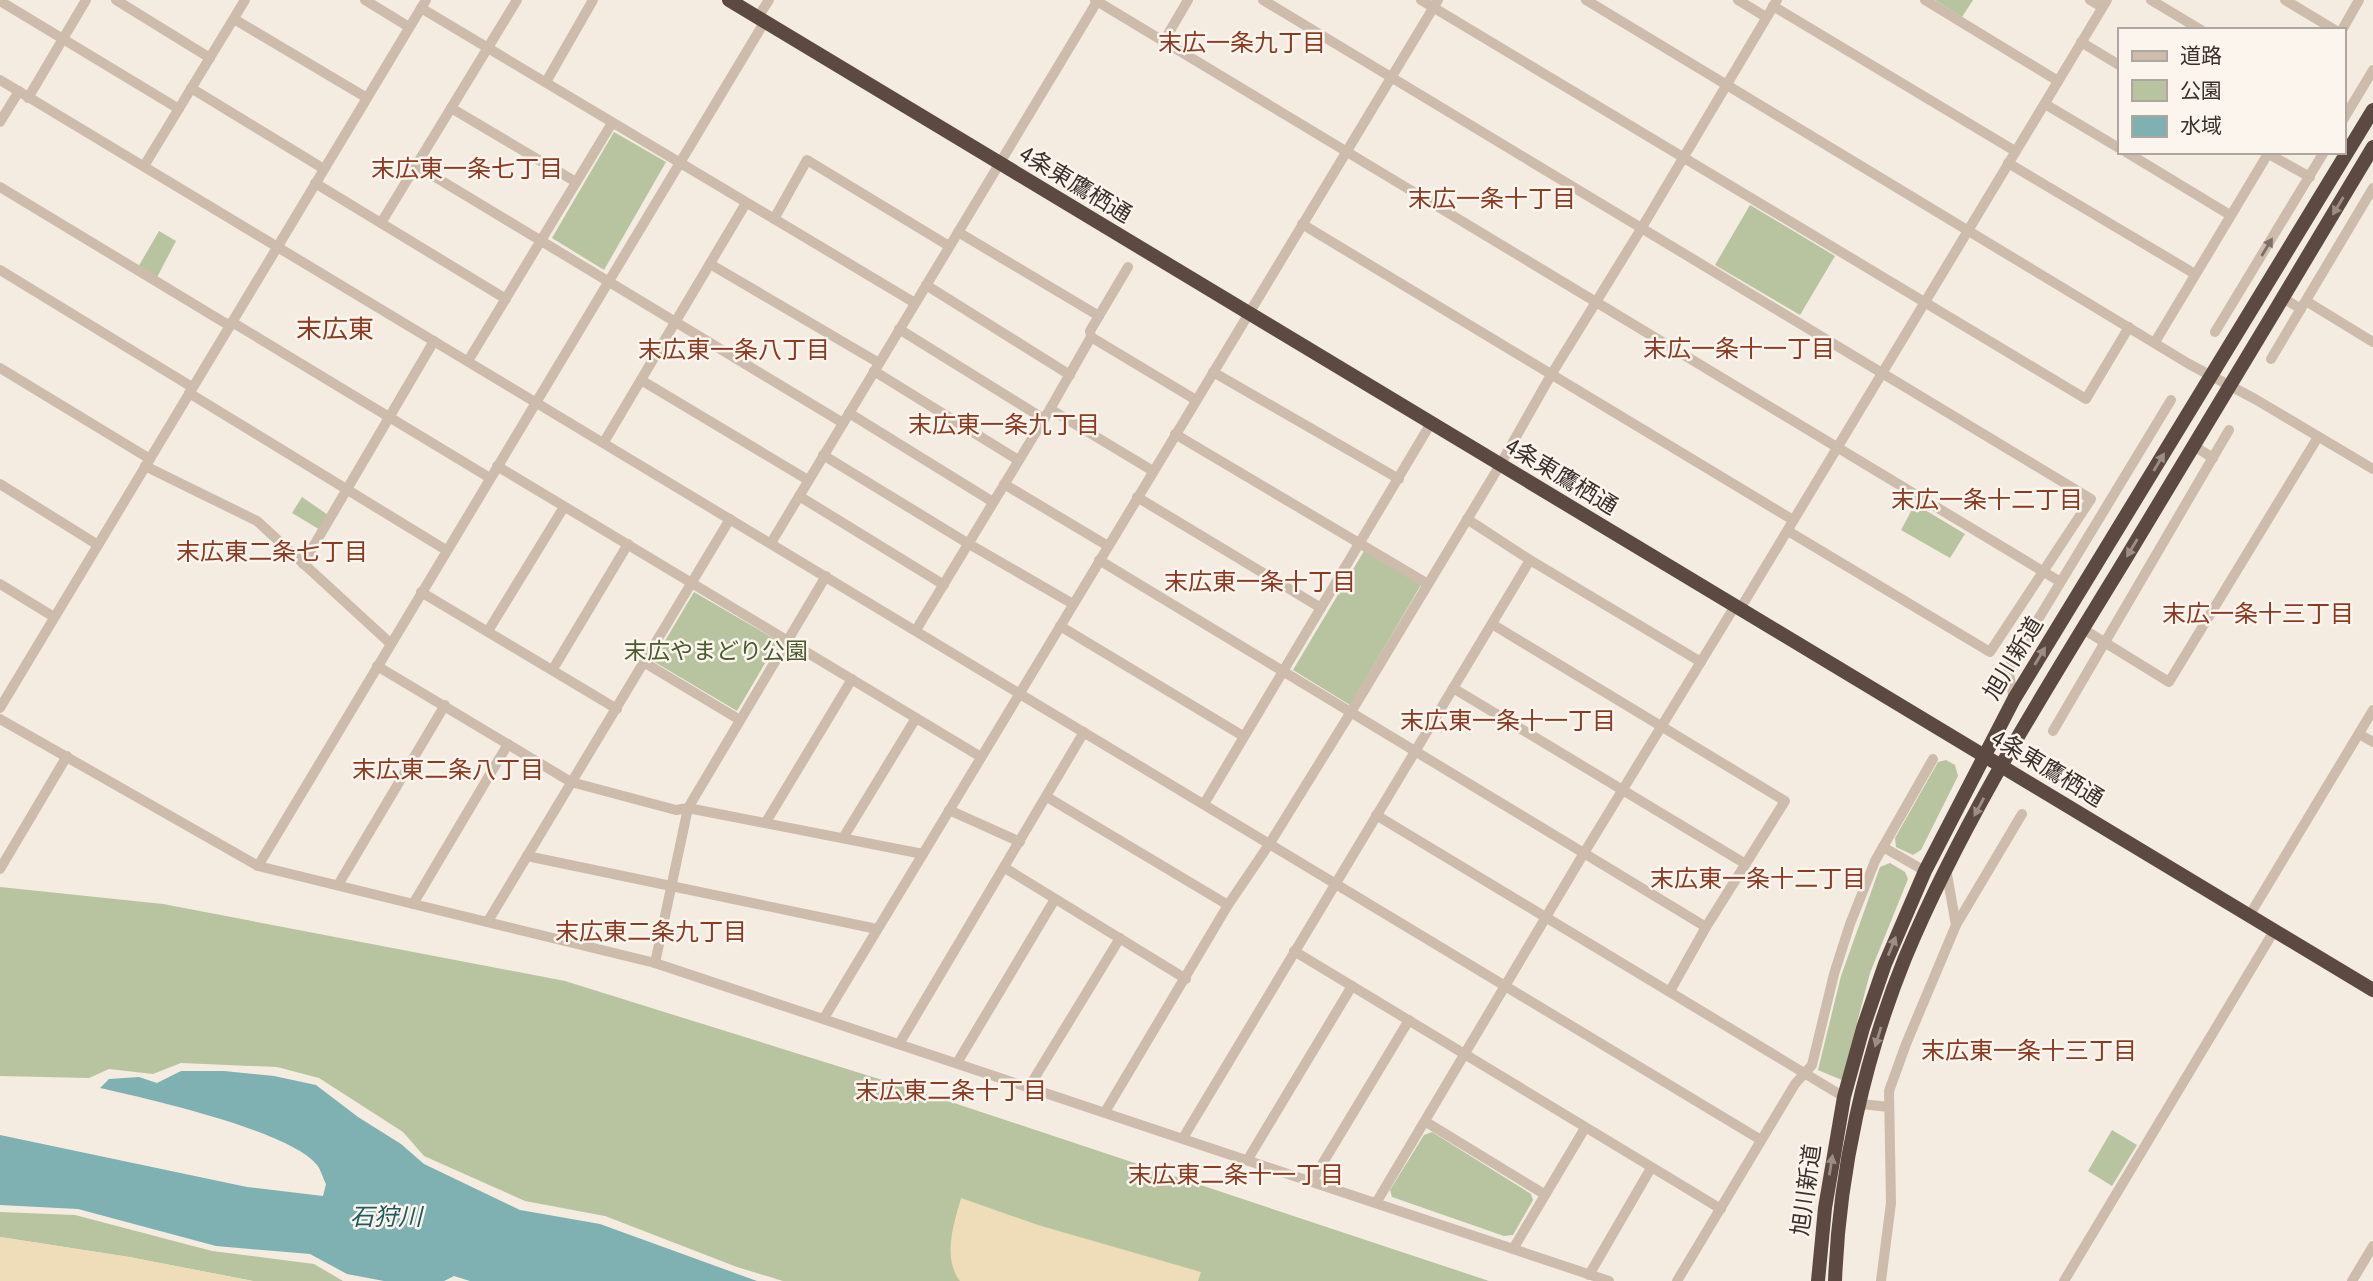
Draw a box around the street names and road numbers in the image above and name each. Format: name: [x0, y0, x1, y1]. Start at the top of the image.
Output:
street label: 4条東鷹栖通: [1015, 140, 1137, 228]
street label: 4条東鷹栖通: [1501, 432, 1623, 520]
street label: 旭川新道: [1978, 612, 2048, 704]
street label: 4条東鷹栖通: [1987, 724, 2109, 812]
street label: 旭川新道: [1787, 1143, 1825, 1237]

